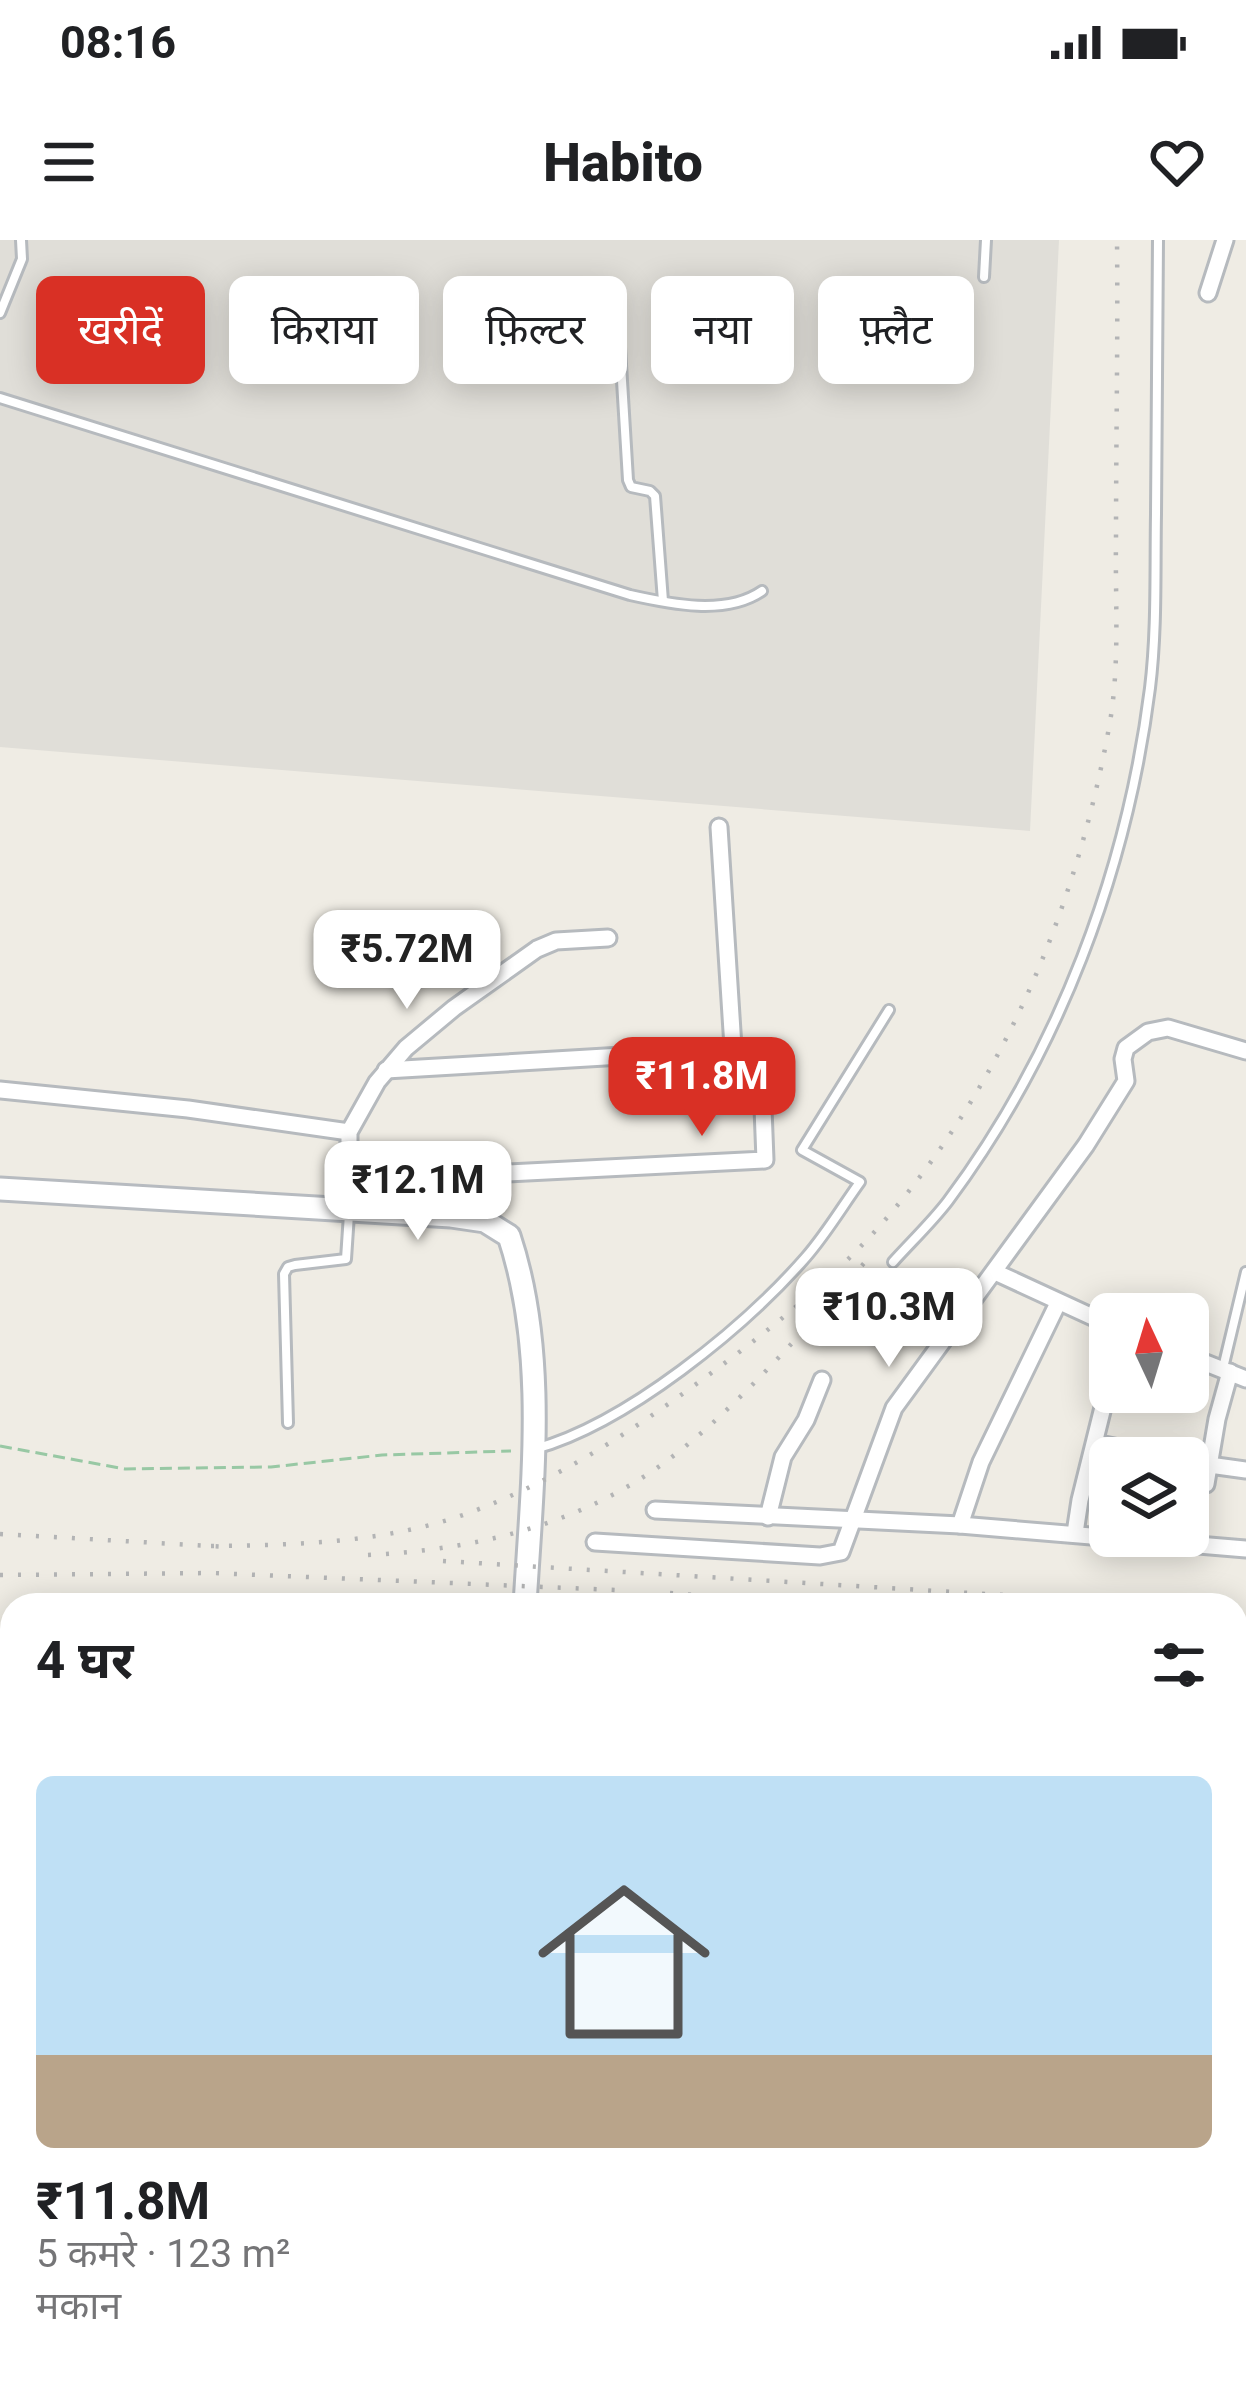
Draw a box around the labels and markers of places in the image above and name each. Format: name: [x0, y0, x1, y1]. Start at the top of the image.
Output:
pin: ₹5.72M: [309, 910, 505, 1012]
pin: ₹11.8M: [604, 1037, 800, 1139]
pin: ₹12.1M: [320, 1141, 516, 1243]
pin: ₹10.3M: [791, 1268, 987, 1370]

